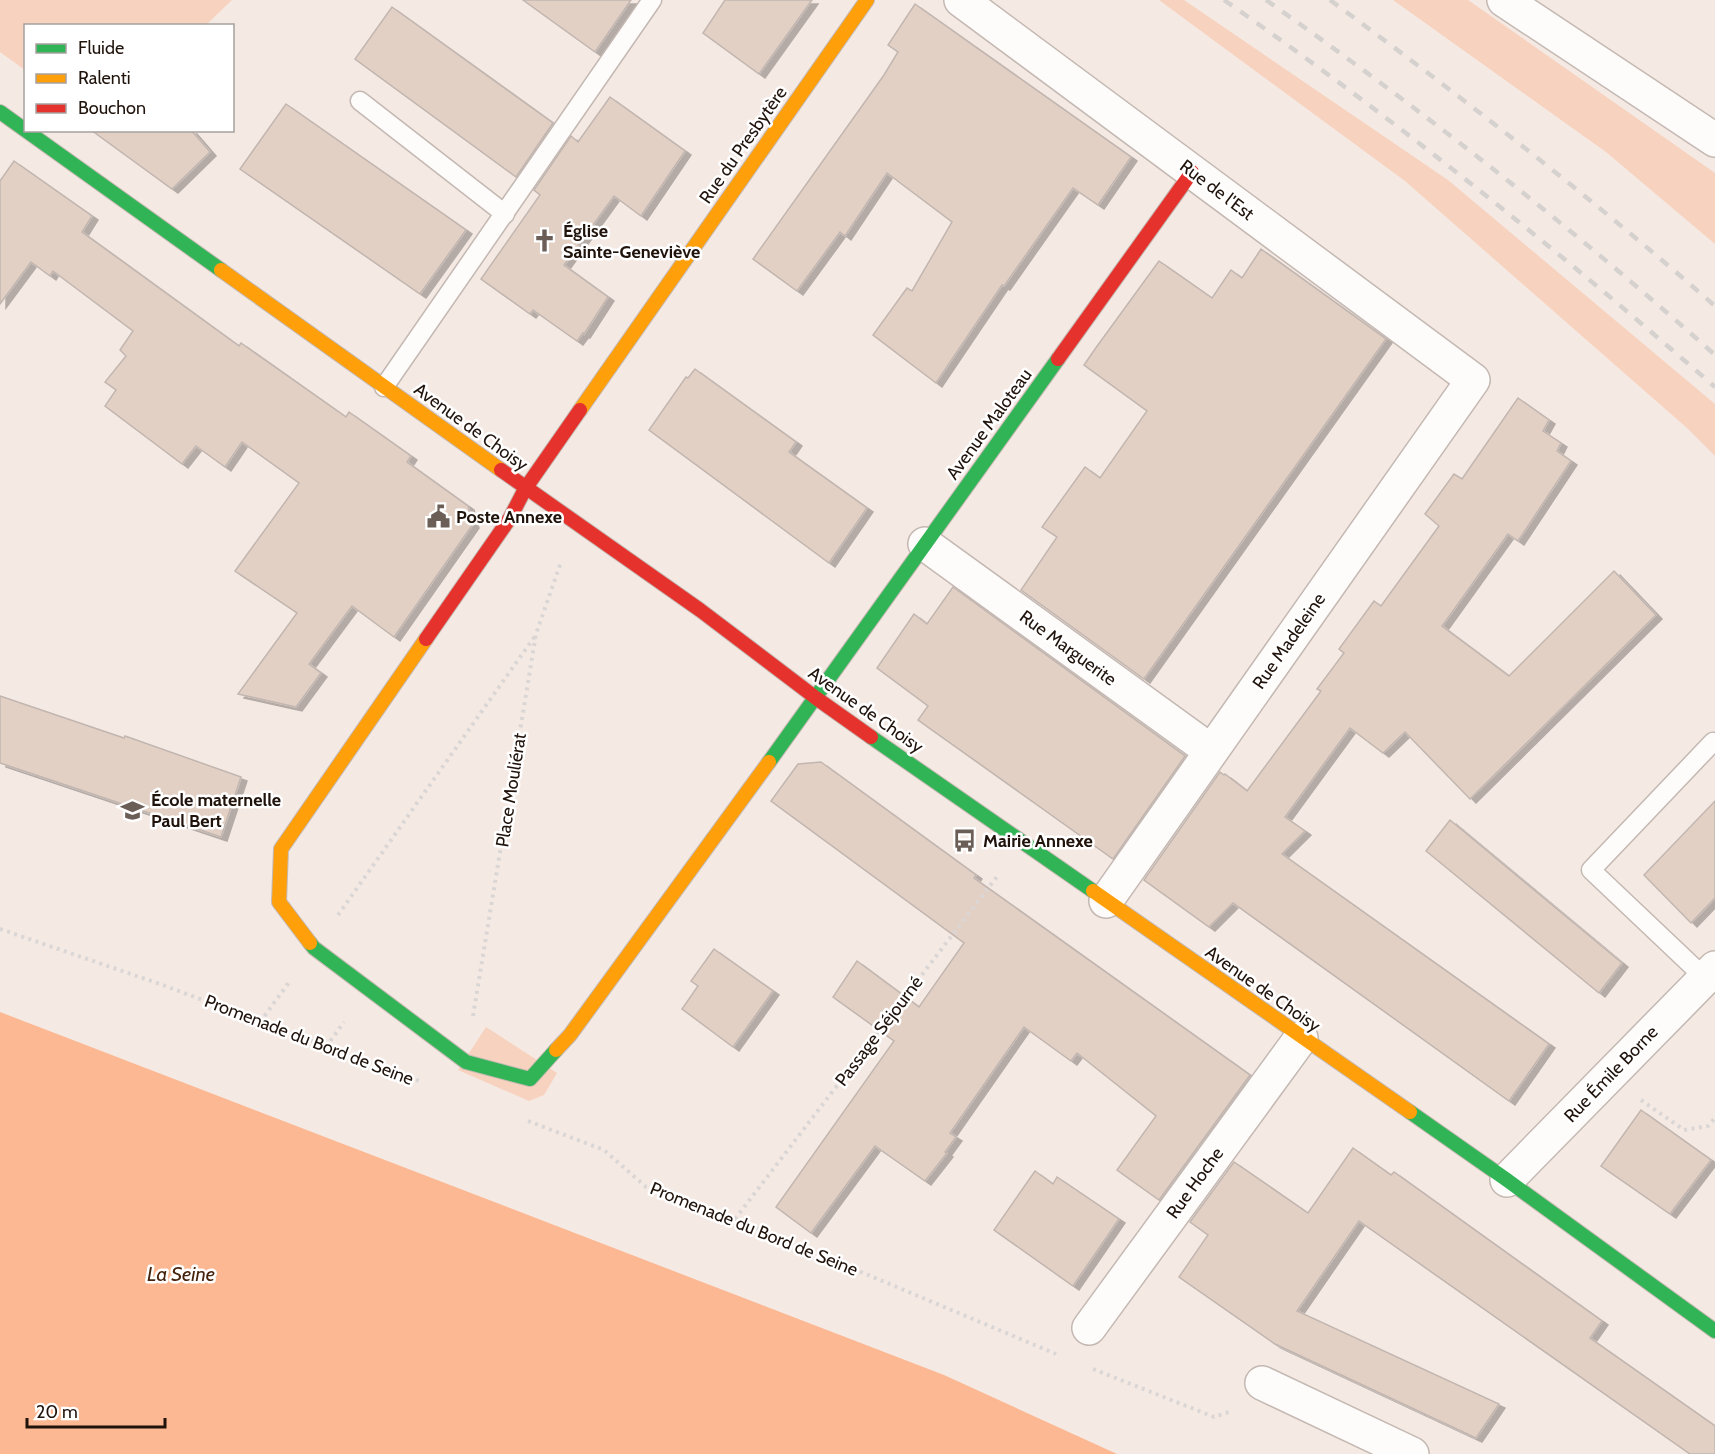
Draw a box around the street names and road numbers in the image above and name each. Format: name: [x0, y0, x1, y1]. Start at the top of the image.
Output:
street label: Rue du Presbytère: [694, 82, 792, 208]
street label: Rue de l'Est: [1176, 155, 1258, 225]
street label: Avenue Maloteau: [941, 364, 1037, 484]
street label: Avenue de Choisy: [410, 378, 532, 476]
street label: Rue Madeleine: [1248, 589, 1330, 693]
street label: Rue Marguerite: [1015, 605, 1121, 691]
street label: Avenue de Choisy: [804, 662, 928, 758]
street label: Place Mouliérat: [491, 731, 531, 849]
street label: Avenue de Choisy: [1201, 941, 1325, 1037]
street label: Passage Séjourné: [830, 972, 928, 1090]
street label: Promenade du Bord de Seine: [201, 990, 417, 1090]
street label: Rue Émile Borne: [1559, 1021, 1663, 1127]
street label: Rue Hoche: [1162, 1143, 1228, 1223]
street label: Promenade du Bord de Seine: [647, 1177, 861, 1281]

